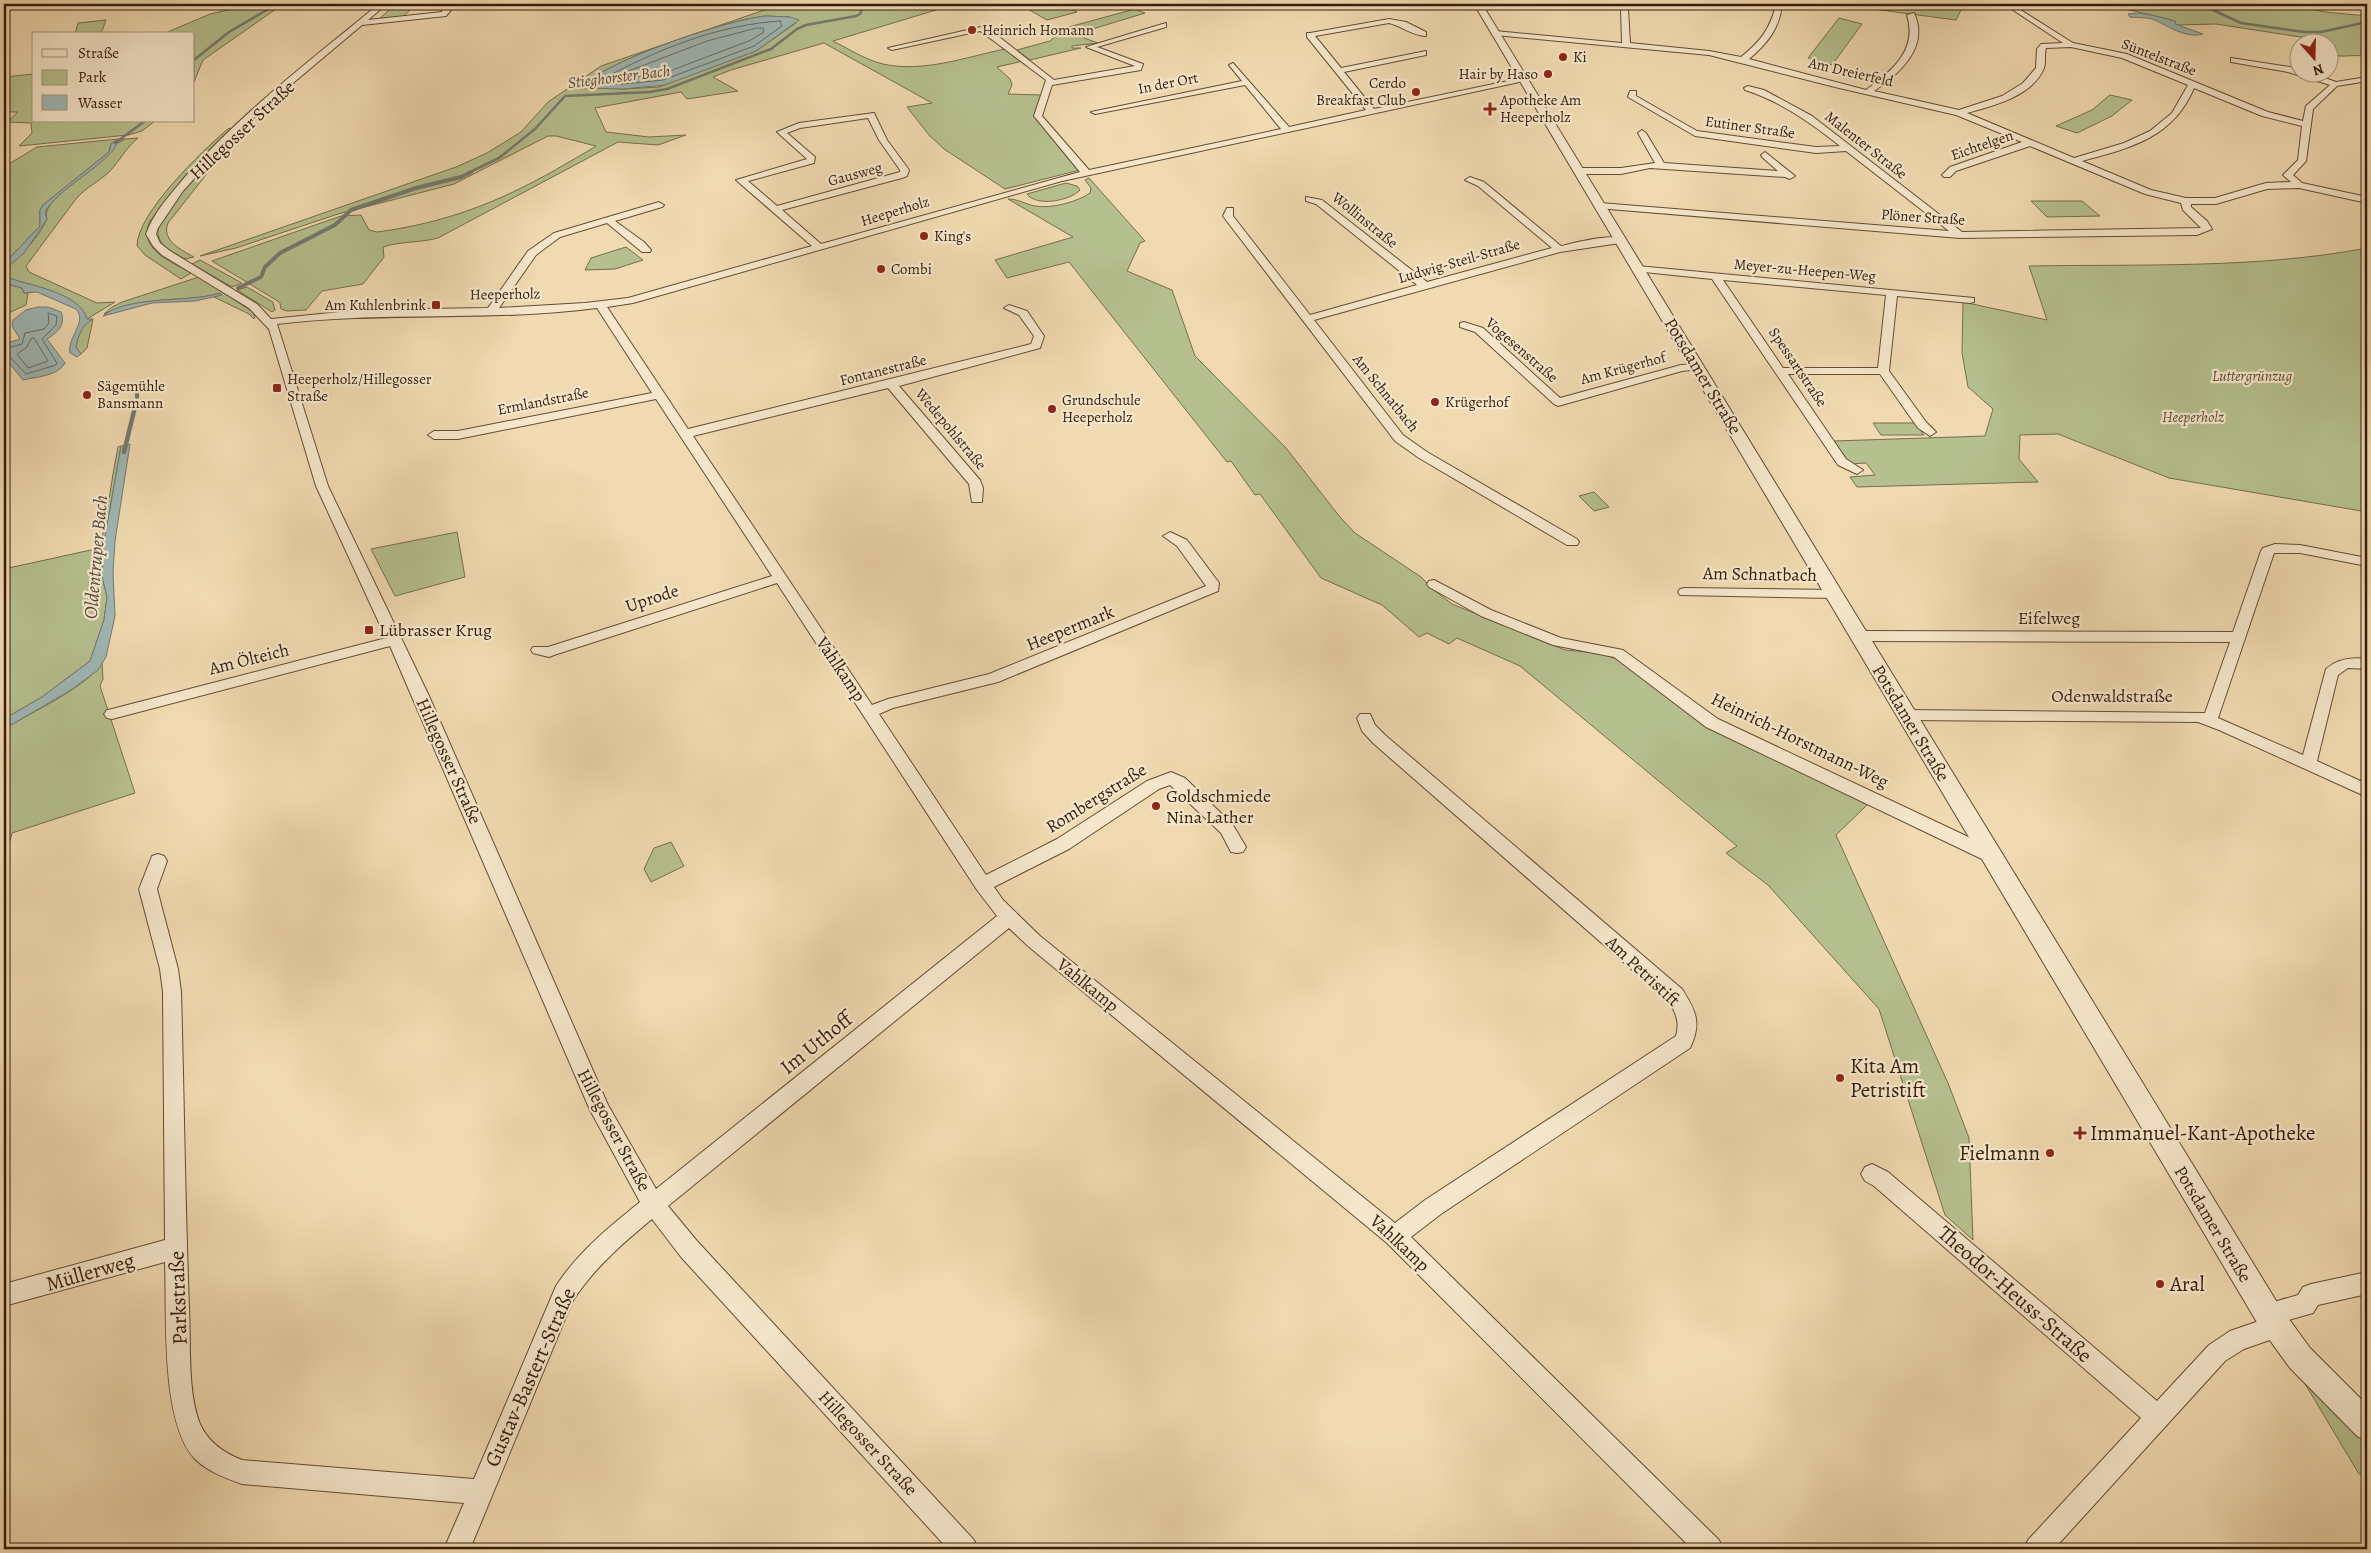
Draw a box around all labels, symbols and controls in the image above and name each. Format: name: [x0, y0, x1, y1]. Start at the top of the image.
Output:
place label: Heinrich Homann: [982, 20, 1094, 40]
marker: Heinrich Homann: [966, 24, 978, 36]
legend: [32, 32, 195, 122]
north arrow: [2288, 32, 2338, 82]
street label: Süntelstraße: [2119, 34, 2200, 81]
text: Straße: [78, 43, 119, 63]
place label: Ki: [1573, 47, 1587, 67]
marker: Ki: [1557, 51, 1569, 63]
street label: Am Dreierfeld: [1806, 52, 1896, 92]
text: N: [2310, 59, 2326, 80]
water label: Stieghorster Bach: [567, 60, 672, 94]
place label: Hair by Haso: [1459, 64, 1538, 84]
text: Park: [78, 67, 107, 87]
street label: In der Ort: [1136, 67, 1200, 99]
marker: Hair by Haso: [1542, 68, 1554, 80]
place label: Cerdo Breakfast Club: [1316, 73, 1406, 110]
street label: Hillegosser Straße: [184, 75, 300, 185]
marker: Cerdo Breakfast Club: [1410, 86, 1422, 98]
place label: Apotheke Am Heeperholz: [1499, 90, 1582, 127]
text: Wasser: [77, 93, 123, 113]
marker: Apotheke Am Heeperholz: [1484, 103, 1496, 115]
street label: Malenter Straße: [1821, 106, 1912, 184]
street label: Eutiner Straße: [1704, 111, 1797, 143]
street label: Eichtelgen: [1948, 125, 2016, 165]
street label: Gausweg: [826, 157, 885, 191]
street label: Wollinstraße: [1327, 187, 1402, 253]
street label: Heeperholz: [858, 191, 932, 231]
street label: Plöner Straße: [1880, 204, 1966, 230]
place label: King's: [934, 226, 971, 246]
marker: King's: [918, 230, 930, 242]
street label: Ludwig-Steil-Straße: [1396, 234, 1523, 288]
street label: Meyer-zu-Heepen-Weg: [1733, 254, 1877, 286]
place label: Combi: [891, 259, 932, 279]
marker: Combi: [875, 263, 887, 275]
street label: Heeperholz: [469, 283, 541, 305]
place label: Am Kuhlenbrink: [324, 295, 427, 315]
marker: Am Kuhlenbrink: [430, 299, 442, 311]
street label: Vogesenstraße: [1481, 312, 1563, 387]
street label: Potsdamer Straße: [1659, 313, 1747, 439]
street label: Spessartstraße: [1764, 323, 1832, 411]
street label: Am Krügerhof: [1577, 346, 1670, 389]
street label: Fontanestraße: [838, 349, 929, 390]
street label: Am Schnatbach: [1348, 349, 1424, 436]
park label: Luttergrünzug: [2212, 366, 2292, 386]
place label: Heeperholz/Hillegosser Straße: [287, 369, 432, 406]
place label: Sägemühle Bansmann: [97, 376, 165, 413]
marker: Heeperholz/Hillegosser Straße: [271, 382, 283, 394]
street label: Ermlandstraße: [496, 382, 591, 420]
street label: Wedepohlstraße: [910, 383, 991, 474]
marker: Sägemühle Bansmann: [81, 389, 93, 401]
place label: Grundschule Heeperholz: [1062, 390, 1141, 427]
place label: Krügerhof: [1445, 392, 1511, 412]
marker: Krügerhof: [1429, 396, 1441, 408]
marker: Grundschule Heeperholz: [1046, 403, 1058, 415]
park label: Heeperholz: [2162, 407, 2224, 427]
water label: Oldentruper Bach: [78, 494, 114, 620]
street label: Am Schnatbach: [1702, 561, 1818, 587]
street label: Uprode: [622, 578, 682, 618]
street label: Heepermark: [1022, 599, 1118, 657]
street label: Eifelweg: [2018, 606, 2080, 630]
place label: Lübrasser Krug: [379, 618, 492, 642]
marker: Lübrasser Krug: [363, 624, 375, 636]
street label: Vahlkamp: [810, 631, 871, 706]
street label: Am Ölteich: [205, 637, 292, 681]
street label: Potsdamer Straße: [1867, 660, 1955, 786]
street label: Odenwaldstraße: [2051, 684, 2173, 708]
street label: Heinrich-Horstmann-Weg: [1707, 687, 1893, 793]
street label: Hillegosser Straße: [411, 694, 487, 828]
street label: Rombergstraße: [1041, 757, 1151, 839]
place label: Goldschmiede Nina Lather: [1166, 784, 1271, 829]
marker: Goldschmiede Nina Lather: [1150, 800, 1162, 812]
street label: Am Petristift: [1600, 930, 1685, 1012]
street label: Vahlkamp: [1051, 952, 1124, 1017]
street label: Im Uthoff: [774, 1003, 860, 1081]
place label: Kita Am Petristift: [1850, 1052, 1926, 1104]
street label: Hillegosser Straße: [572, 1065, 656, 1195]
marker: Kita Am Petristift: [1834, 1072, 1846, 1084]
place label: Immanuel-Kant-Apotheke: [2090, 1119, 2315, 1147]
marker: Immanuel-Kant-Apotheke: [2074, 1127, 2086, 1139]
place label: Fielmann: [1959, 1139, 2040, 1167]
marker: Fielmann: [2044, 1147, 2056, 1159]
street label: Potsdamer Straße: [2169, 1161, 2257, 1287]
street label: Vahlkamp: [1364, 1209, 1435, 1277]
street label: Theodor-Heuss-Straße: [1932, 1219, 2098, 1369]
street label: Müllerweg: [42, 1246, 138, 1298]
street label: Parkstraße: [162, 1250, 194, 1346]
place label: Aral: [2169, 1270, 2205, 1298]
marker: Aral: [2154, 1278, 2166, 1290]
street label: Gustav-Bastert-Straße: [478, 1283, 582, 1471]
street label: Hillegosser Straße: [813, 1385, 923, 1501]

